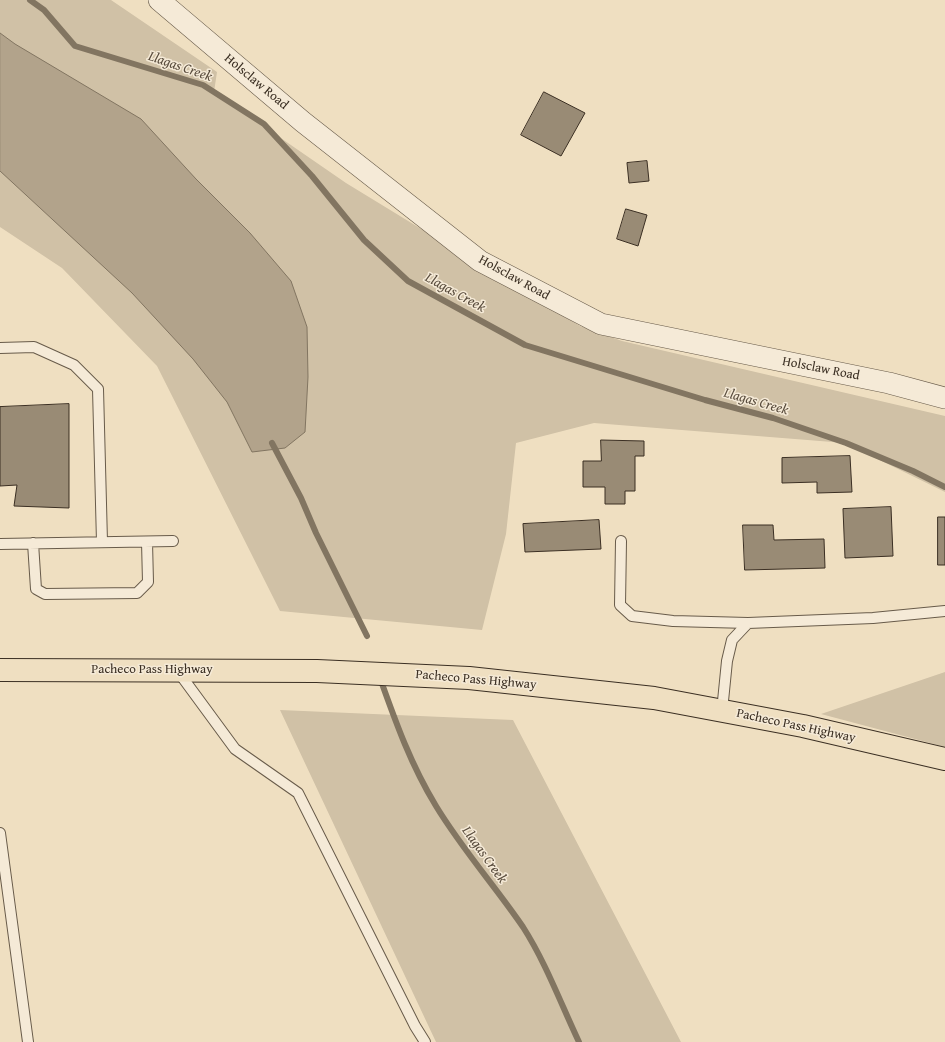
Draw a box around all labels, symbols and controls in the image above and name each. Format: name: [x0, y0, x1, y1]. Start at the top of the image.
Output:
water label: Llagas Creek: [146, 48, 214, 86]
street label: Holsclaw Road: [221, 51, 291, 113]
street label: Holsclaw Road: [476, 252, 552, 304]
water label: Llagas Creek: [422, 270, 488, 316]
street label: Holsclaw Road: [781, 354, 861, 384]
water label: Llagas Creek: [722, 385, 790, 419]
street label: Pacheco Pass Highway: [91, 662, 213, 678]
street label: Pacheco Pass Highway: [415, 667, 537, 693]
street label: Pacheco Pass Highway: [735, 706, 857, 746]
water label: Llagas Creek: [458, 823, 510, 887]

